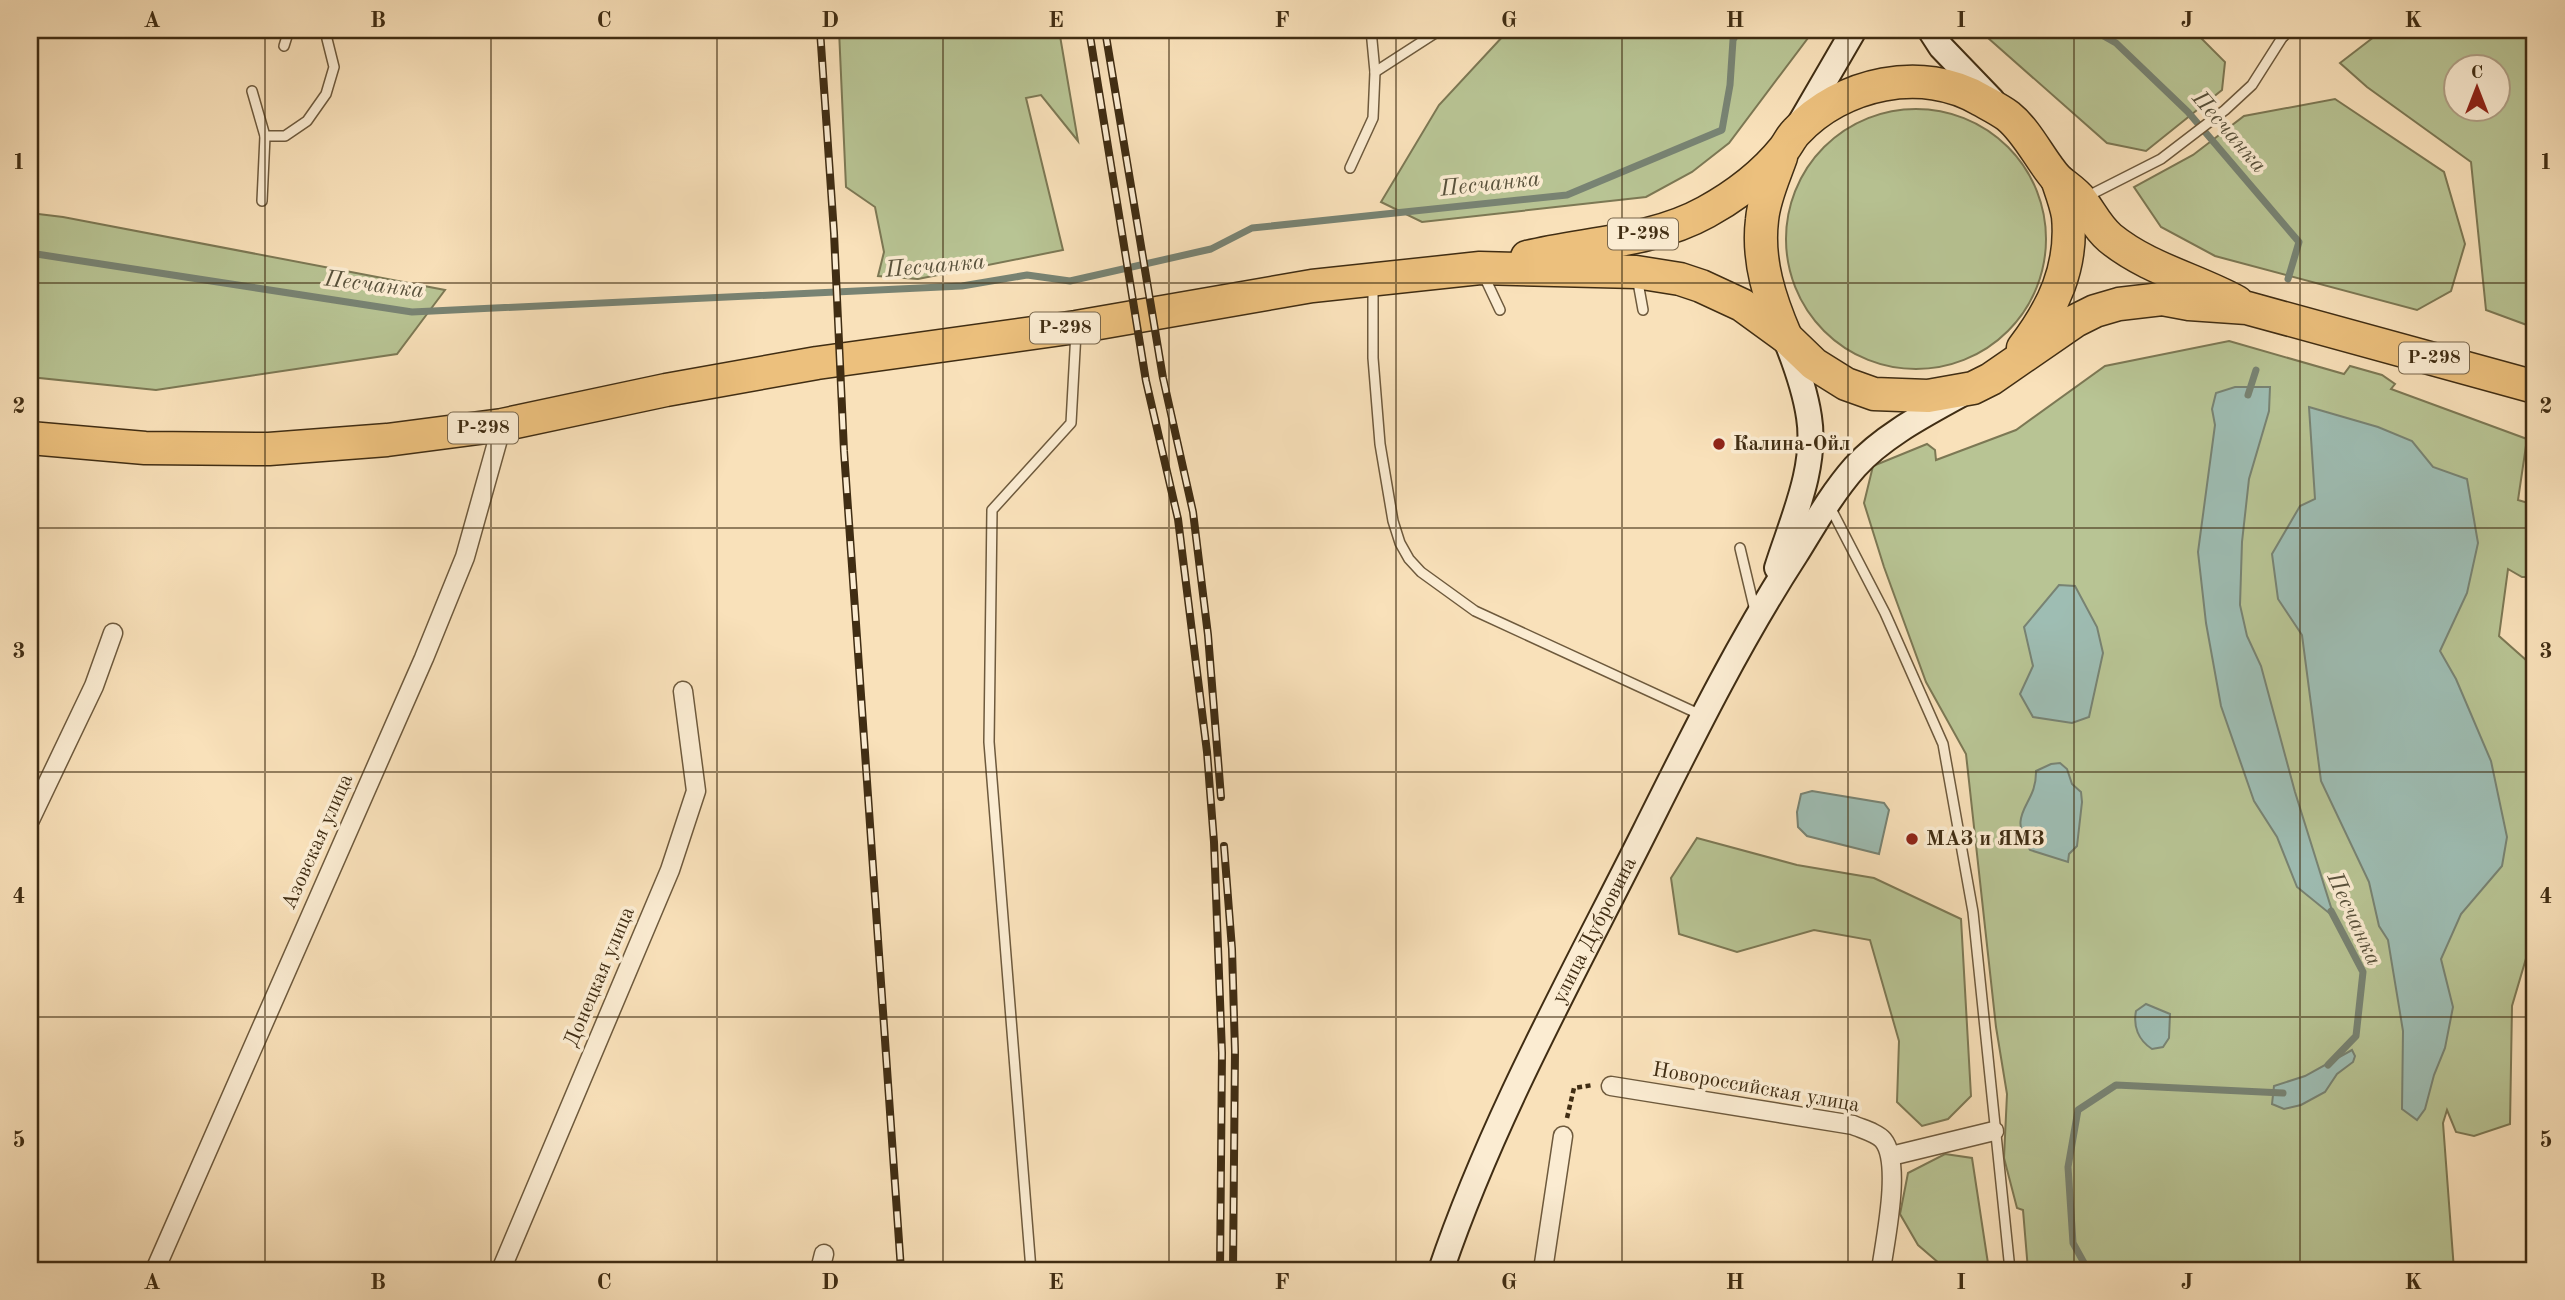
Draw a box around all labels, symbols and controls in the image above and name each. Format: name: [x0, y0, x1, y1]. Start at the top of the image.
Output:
text: A: [143, 9, 161, 32]
text: B: [370, 9, 386, 32]
text: C: [596, 9, 612, 32]
text: D: [821, 9, 839, 32]
text: E: [1048, 9, 1064, 32]
text: F: [1274, 9, 1290, 32]
text: G: [1501, 9, 1517, 32]
text: H: [1726, 9, 1744, 32]
text: I: [1956, 9, 1966, 32]
text: J: [2181, 9, 2193, 32]
text: K: [2404, 9, 2422, 32]
north arrow: [2442, 52, 2512, 122]
text: С: [2471, 64, 2483, 83]
water label: Песчанка: [2187, 86, 2271, 177]
text: 1: [12, 151, 26, 174]
text: 1: [2539, 151, 2553, 174]
water label: Песчанка: [1438, 167, 1541, 201]
road number: Р-298: [1608, 218, 1678, 250]
water label: Песчанка: [883, 250, 986, 282]
water label: Песчанка: [322, 267, 425, 303]
road number: Р-298: [1030, 312, 1100, 344]
road number: Р-298: [2399, 342, 2469, 374]
text: 2: [12, 395, 26, 418]
text: 2: [2539, 395, 2553, 418]
road number: Р-298: [448, 412, 518, 444]
place label: Калина-Ойл: [1733, 434, 1850, 455]
marker: Калина-Ойл: [1711, 436, 1727, 452]
text: 3: [12, 640, 26, 663]
text: 3: [2539, 640, 2553, 663]
street label: Азовская улица: [279, 771, 357, 913]
place label: МАЗ и ЯМЗ: [1926, 829, 2045, 850]
marker: МАЗ и ЯМЗ: [1904, 831, 1920, 847]
street label: улица Дубровина: [1548, 854, 1641, 1007]
water label: Песчанка: [2322, 868, 2386, 969]
text: 4: [12, 885, 26, 908]
text: 4: [2539, 885, 2553, 908]
street label: Донецкая улица: [561, 904, 639, 1050]
street label: Новороссийская улица: [1651, 1059, 1861, 1117]
text: 5: [12, 1129, 26, 1152]
text: 5: [2539, 1129, 2553, 1152]
text: A: [143, 1271, 161, 1294]
text: B: [370, 1271, 386, 1294]
text: C: [596, 1271, 612, 1294]
text: D: [821, 1271, 839, 1294]
text: E: [1048, 1271, 1064, 1294]
text: F: [1274, 1271, 1290, 1294]
text: G: [1501, 1271, 1517, 1294]
text: H: [1726, 1271, 1744, 1294]
text: I: [1956, 1271, 1966, 1294]
text: J: [2181, 1271, 2193, 1294]
text: K: [2404, 1271, 2422, 1294]

